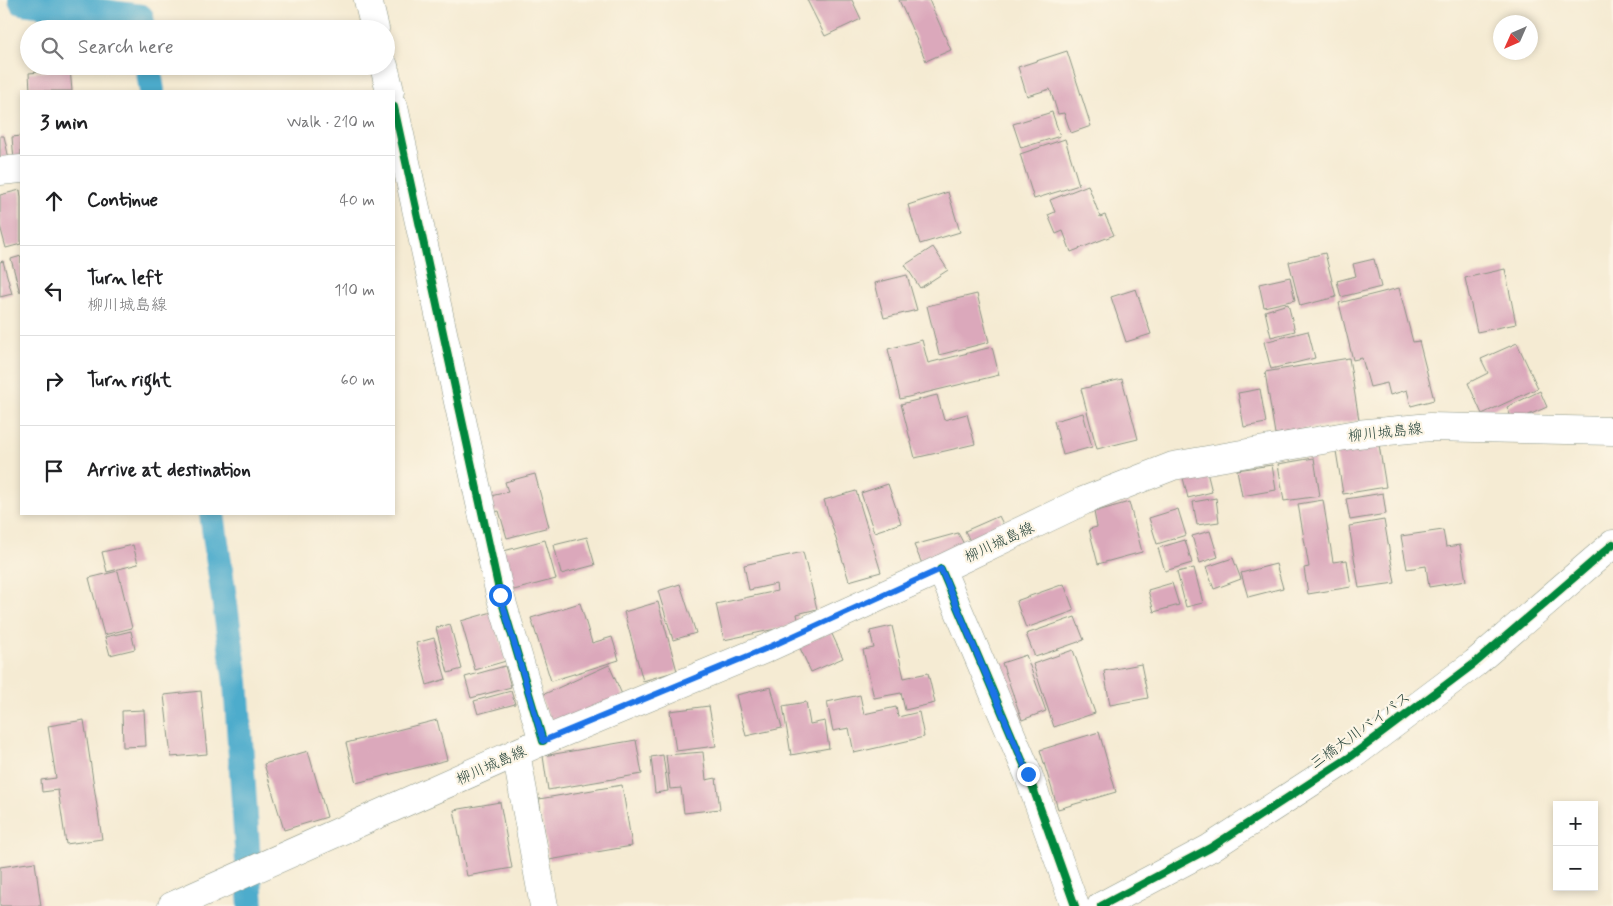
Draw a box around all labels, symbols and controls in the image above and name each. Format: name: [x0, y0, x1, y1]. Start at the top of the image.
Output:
north arrow: [1493, 15, 1538, 60]
search box: [20, 20, 395, 75]
icon: search: [38, 34, 66, 62]
text: Search here: [78, 35, 174, 60]
text: 3 min: [40, 109, 88, 137]
text: Walk · 210 m: [287, 112, 375, 133]
icon: ahead: [40, 187, 68, 215]
text: Continue: [87, 188, 158, 213]
text: 40 m: [339, 190, 375, 211]
text: Turn left: [87, 266, 163, 291]
icon: left: [40, 277, 68, 305]
text: 110 m: [334, 280, 375, 301]
text: 柳川城島線: [87, 295, 167, 316]
icon: right: [40, 367, 68, 395]
text: Turn right: [87, 368, 171, 393]
text: 60 m: [341, 370, 375, 391]
street label: 柳川城島線: [1347, 419, 1423, 447]
icon: arrive: [40, 457, 68, 485]
text: Arrive at destination: [87, 458, 251, 483]
street label: 柳川城島線: [961, 518, 1038, 568]
route start: [489, 584, 512, 607]
street label: 三橋大川バイパス: [1306, 688, 1415, 774]
street label: 柳川城島線: [453, 742, 530, 790]
route end: [1017, 763, 1040, 786]
map controls: [1553, 801, 1598, 891]
button: +: [1553, 801, 1598, 846]
button: −: [1553, 846, 1598, 891]

